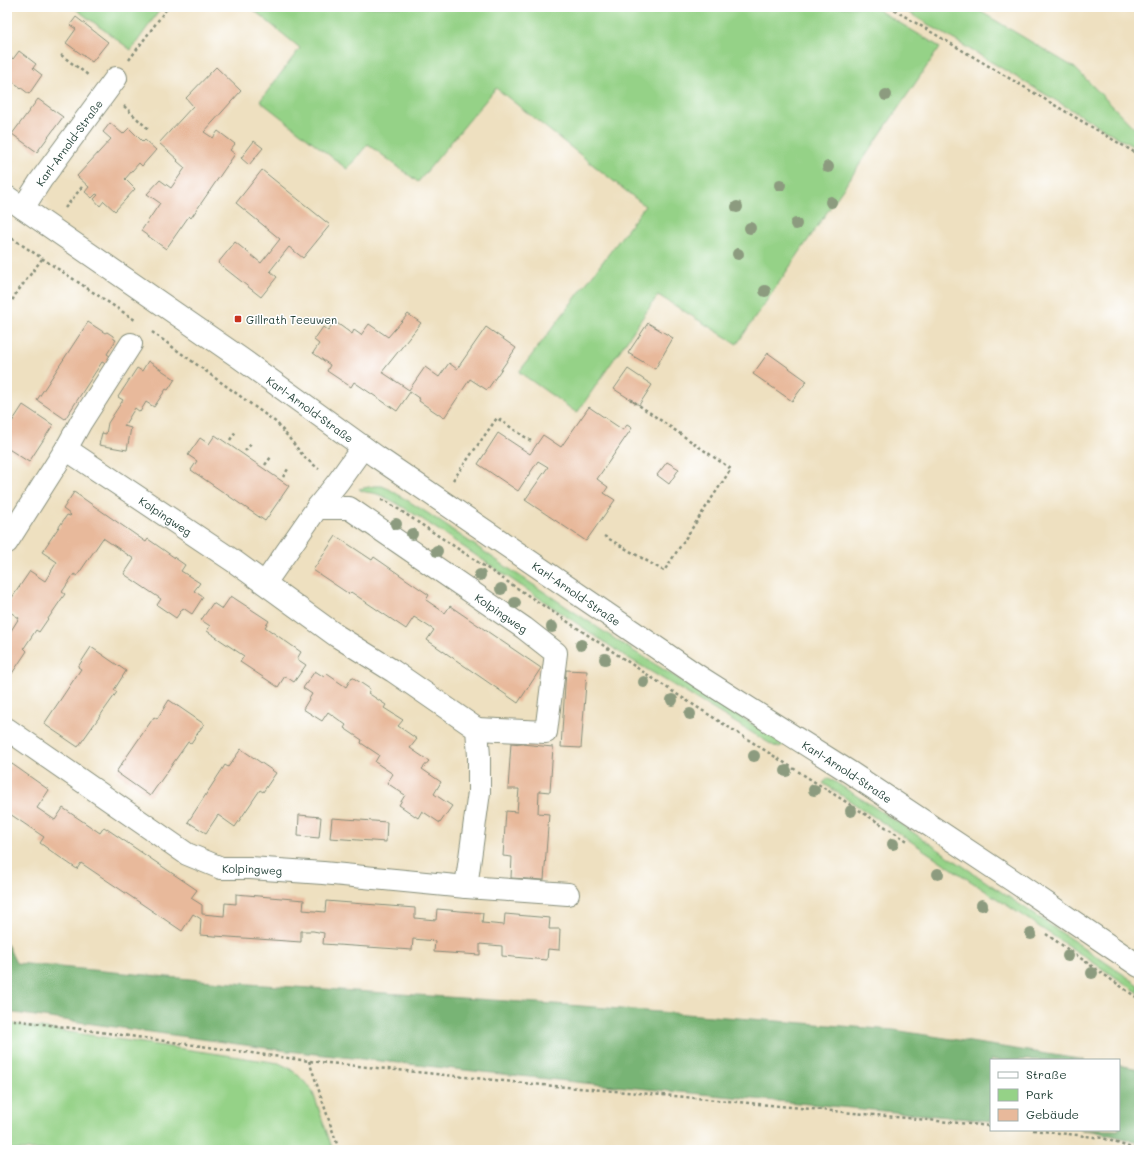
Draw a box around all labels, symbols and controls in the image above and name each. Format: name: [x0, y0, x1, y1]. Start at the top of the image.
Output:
street label: Karl-Arnold-Straße: [32, 96, 106, 188]
place label: Gillrath Teeuwen: [246, 312, 337, 327]
marker: Gillrath Teeuwen: [233, 314, 243, 324]
street label: Karl-Arnold-Straße: [264, 372, 357, 445]
street label: Kolpingweg: [136, 493, 195, 539]
street label: Karl-Arnold-Straße: [530, 558, 624, 629]
street label: Kolpingweg: [472, 589, 531, 636]
street label: Karl-Arnold-Straße: [800, 737, 895, 806]
street label: Kolpingweg: [222, 860, 283, 878]
legend: [990, 1059, 1120, 1131]
text: Straße: [1026, 1066, 1067, 1082]
text: Park: [1026, 1086, 1053, 1102]
text: Gebäude: [1026, 1106, 1079, 1122]

